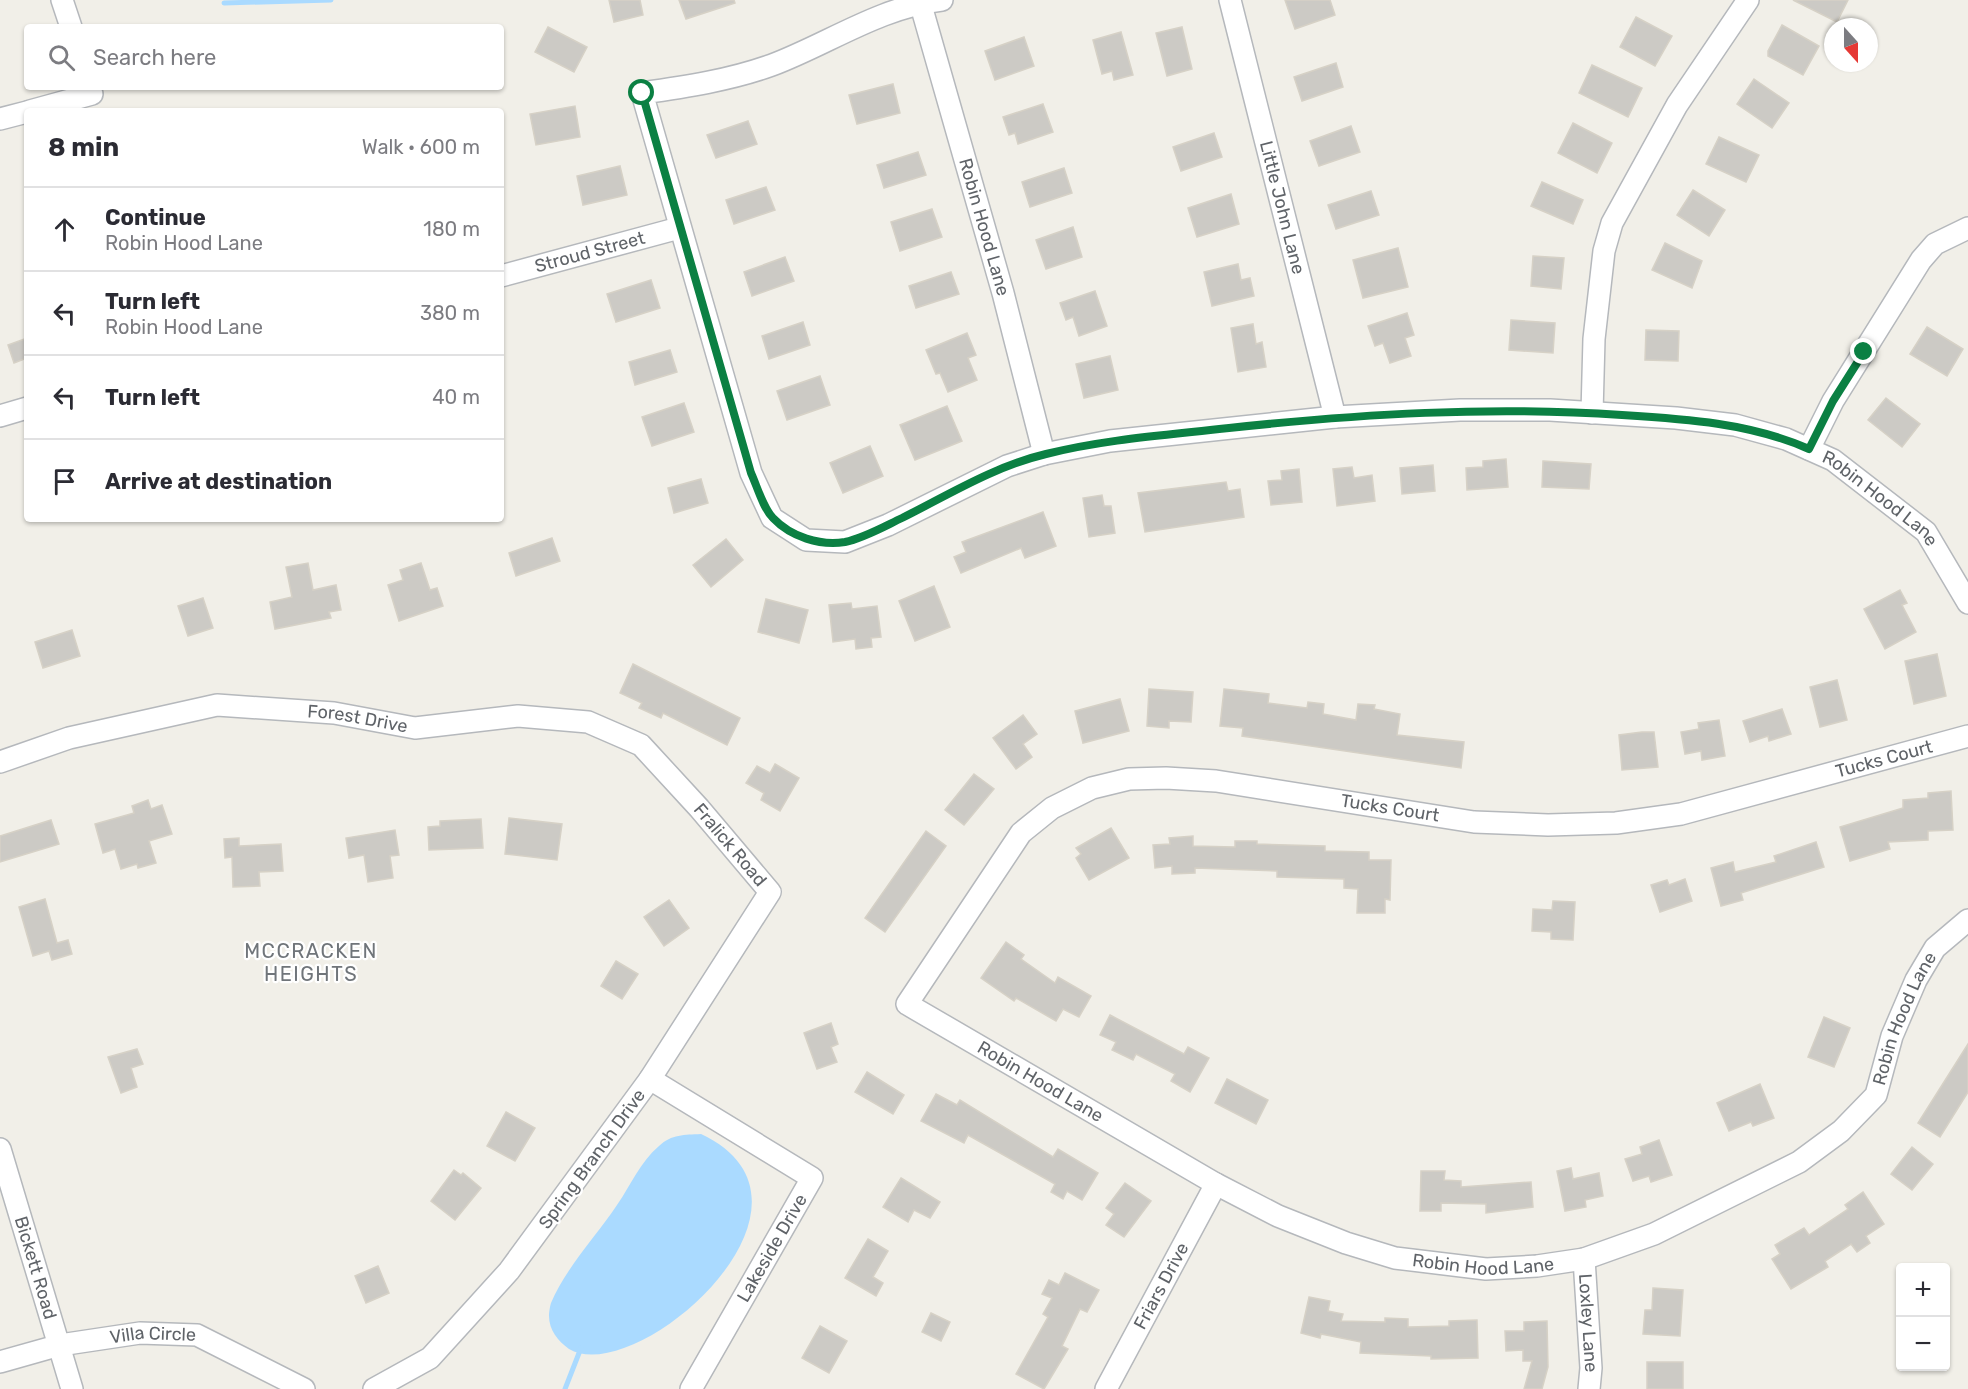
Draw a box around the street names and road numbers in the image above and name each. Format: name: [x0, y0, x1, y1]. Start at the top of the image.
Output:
street label: Little John Lane: [1255, 139, 1310, 276]
street label: Robin Hood Lane: [954, 156, 1014, 298]
street label: Stroud Street: [532, 227, 647, 277]
street label: Robin Hood Lane: [1819, 446, 1943, 550]
street label: Forest Drive: [307, 700, 409, 737]
street label: Tucks Court: [1833, 735, 1935, 783]
street label: Tucks Court: [1339, 789, 1441, 827]
street label: Fralick Road: [689, 799, 771, 891]
street label: Robin Hood Lane: [1868, 948, 1941, 1088]
street label: Robin Hood Lane: [973, 1036, 1107, 1127]
street label: Spring Branch Drive: [534, 1085, 650, 1233]
street label: Lakeside Drive: [732, 1190, 812, 1306]
street label: Bickett Road: [10, 1214, 61, 1322]
street label: Friars Drive: [1129, 1239, 1194, 1333]
street label: Robin Hood Lane: [1411, 1249, 1555, 1280]
street label: Loxley Lane: [1574, 1273, 1602, 1373]
street label: Villa Circle: [108, 1321, 196, 1348]

